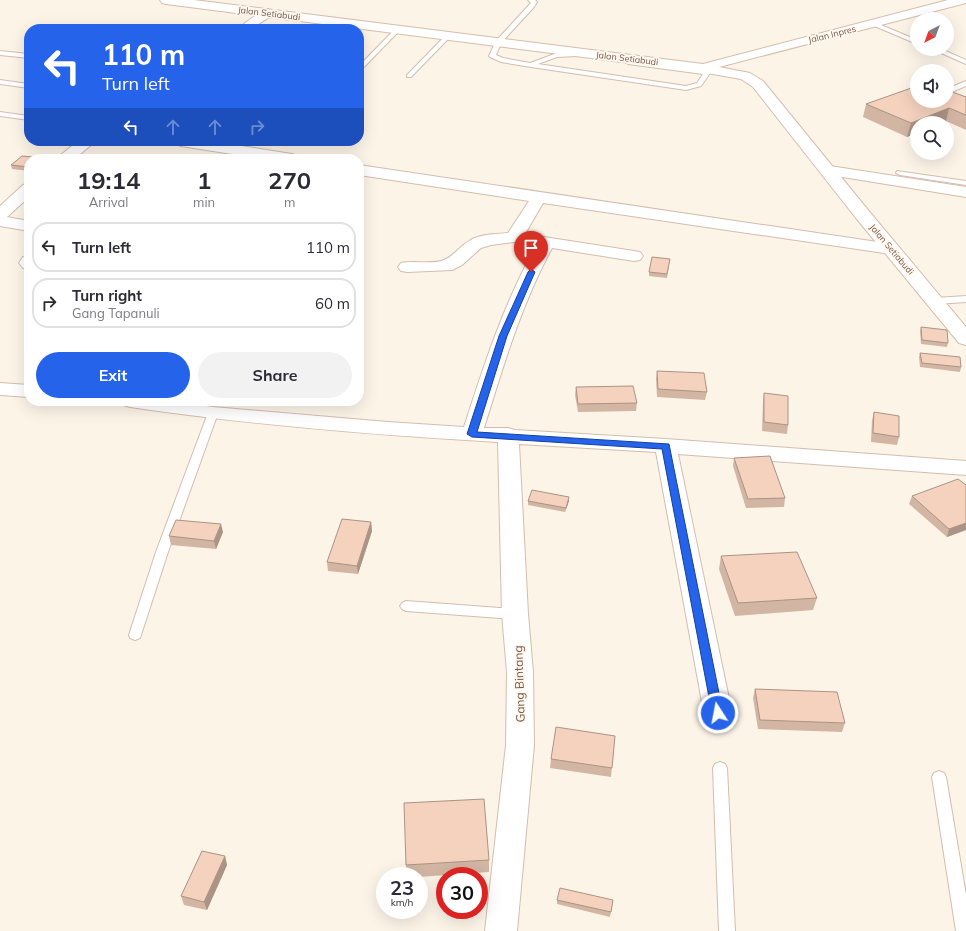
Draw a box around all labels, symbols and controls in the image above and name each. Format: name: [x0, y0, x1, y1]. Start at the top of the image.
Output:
street label: Jalan Setiabudi: [237, 4, 301, 22]
north arrow: [910, 12, 954, 56]
map controls: [910, 12, 954, 160]
street label: Jalan Inpres: [807, 23, 857, 45]
text: 110 m: [102, 37, 185, 72]
icon: left: [36, 40, 88, 92]
street label: Jalan Setiabudi: [595, 49, 659, 67]
button: sound: [910, 64, 954, 108]
text: Turn left: [102, 72, 170, 95]
icon: left: [120, 116, 142, 138]
icon: ahead: [162, 116, 184, 138]
icon: ahead: [204, 116, 226, 138]
icon: right: [246, 116, 268, 138]
button: search: [910, 116, 954, 160]
text: 19:14: [77, 165, 140, 195]
text: 1: [197, 165, 211, 195]
text: 270: [268, 165, 311, 195]
text: Arrival: [89, 194, 128, 210]
text: min: [193, 194, 215, 210]
text: m: [284, 194, 295, 210]
street label: Jalan Setiabudi: [868, 221, 916, 277]
pin: [514, 231, 548, 272]
icon: left: [38, 236, 60, 258]
icon: arrive: [520, 237, 542, 259]
text: Turn left: [72, 238, 131, 257]
text: 110 m: [306, 238, 350, 257]
text: Turn right: [72, 286, 142, 305]
icon: right: [38, 292, 60, 314]
text: 60 m: [315, 294, 350, 313]
text: Gang Tapanuli: [72, 305, 160, 321]
button: Exit: [36, 352, 190, 398]
button: Share: [198, 352, 352, 398]
street label: Gang Bintang: [510, 645, 528, 723]
position arrow: [697, 692, 739, 734]
speed limit sign: 30: [436, 867, 488, 919]
text: 23: [390, 875, 414, 900]
text: km/h: [391, 896, 413, 909]

